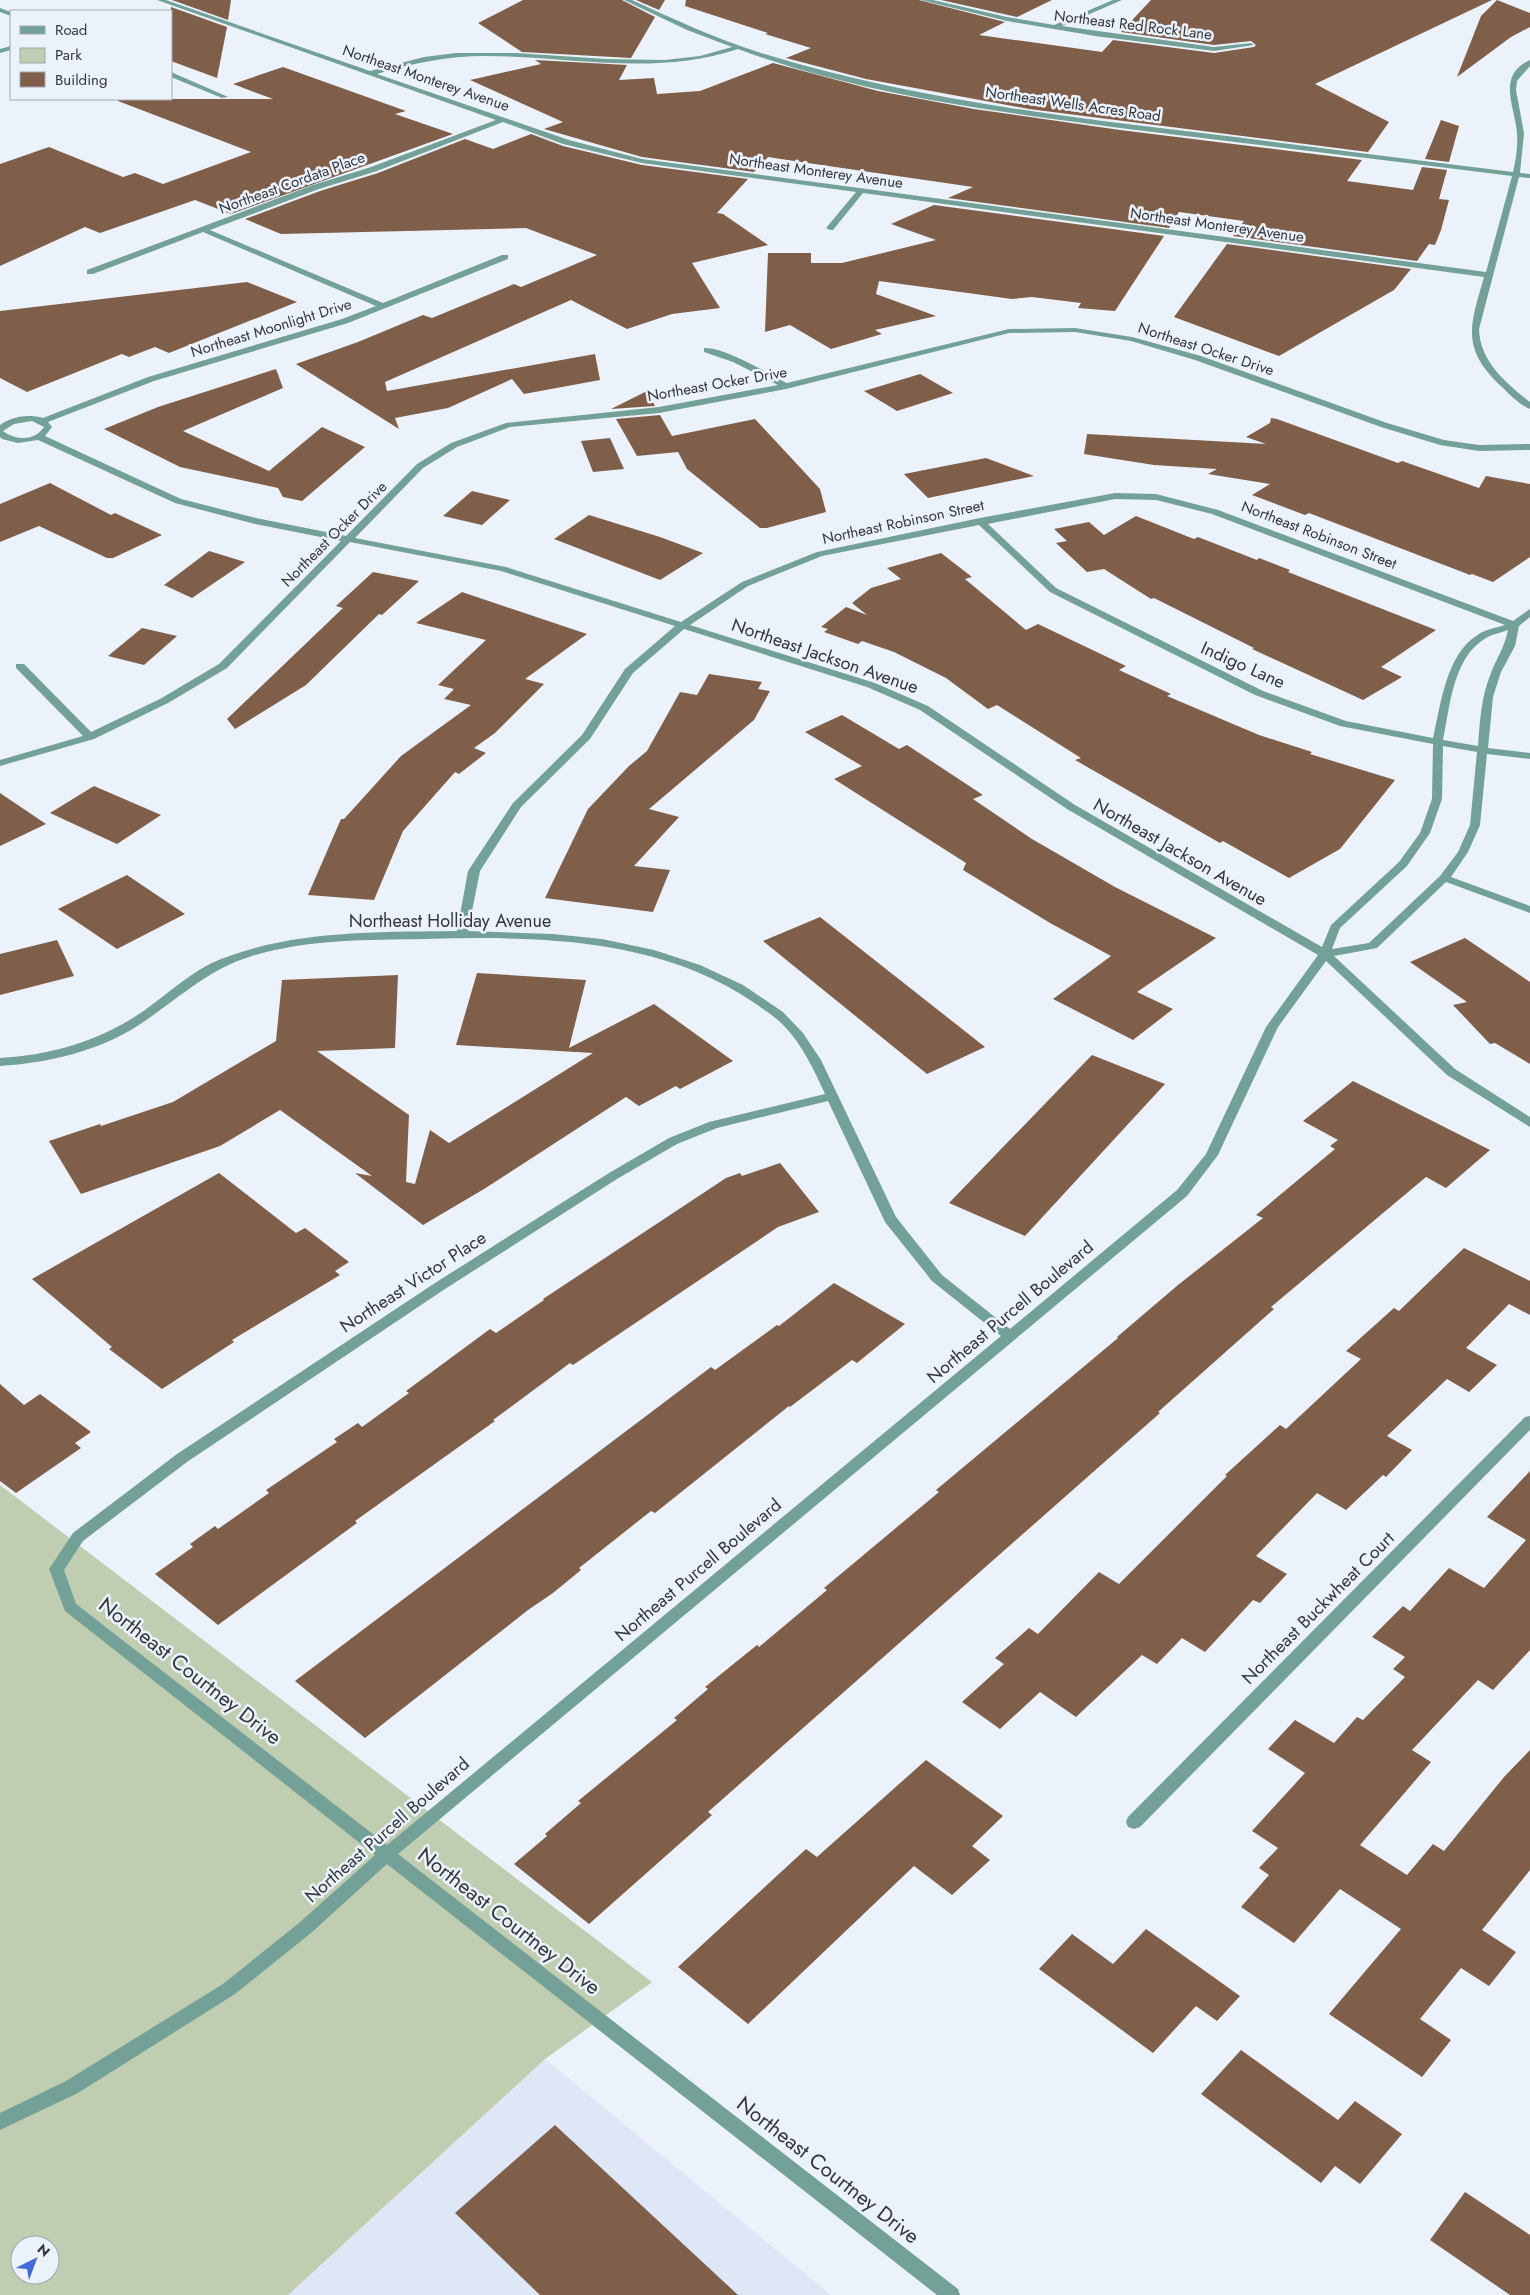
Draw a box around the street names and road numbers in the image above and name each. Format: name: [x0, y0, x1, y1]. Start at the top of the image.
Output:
street label: Northeast Red Rock Lane: [1053, 4, 1214, 46]
street label: Northeast Monterey Avenue: [340, 39, 513, 117]
street label: Northeast Wells Acres Road: [984, 81, 1162, 127]
street label: Northeast Cordata Place: [216, 146, 368, 220]
street label: Northeast Monterey Avenue: [728, 148, 905, 194]
street label: Northeast Monterey Avenue: [1129, 202, 1306, 248]
street label: Northeast Moonlight Drive: [188, 293, 354, 363]
street label: Northeast Ocker Drive: [1135, 317, 1277, 381]
street label: Northeast Ocker Drive: [645, 361, 789, 407]
street label: Northeast Ocker Drive: [276, 476, 392, 592]
street label: Northeast Robinson Street: [820, 494, 986, 550]
street label: Northeast Robinson Street: [1238, 495, 1400, 575]
street label: Northeast Jackson Avenue: [728, 612, 922, 700]
street label: Indigo Lane: [1197, 635, 1289, 695]
street label: Northeast Jackson Avenue: [1089, 792, 1271, 912]
street label: Northeast Holliday Avenue: [349, 908, 551, 934]
street label: Northeast Victor Place: [335, 1225, 491, 1339]
street label: Northeast Purcell Boulevard: [921, 1234, 1099, 1390]
street label: Northeast Purcell Boulevard: [609, 1492, 787, 1648]
street label: Northeast Buckwheat Court: [1236, 1525, 1401, 1690]
street label: Northeast Courtney Drive: [92, 1590, 288, 1752]
street label: Northeast Purcell Boulevard: [299, 1751, 475, 1909]
street label: Northeast Courtney Drive: [411, 1840, 607, 2002]
street label: Northeast Courtney Drive: [730, 2089, 926, 2251]

